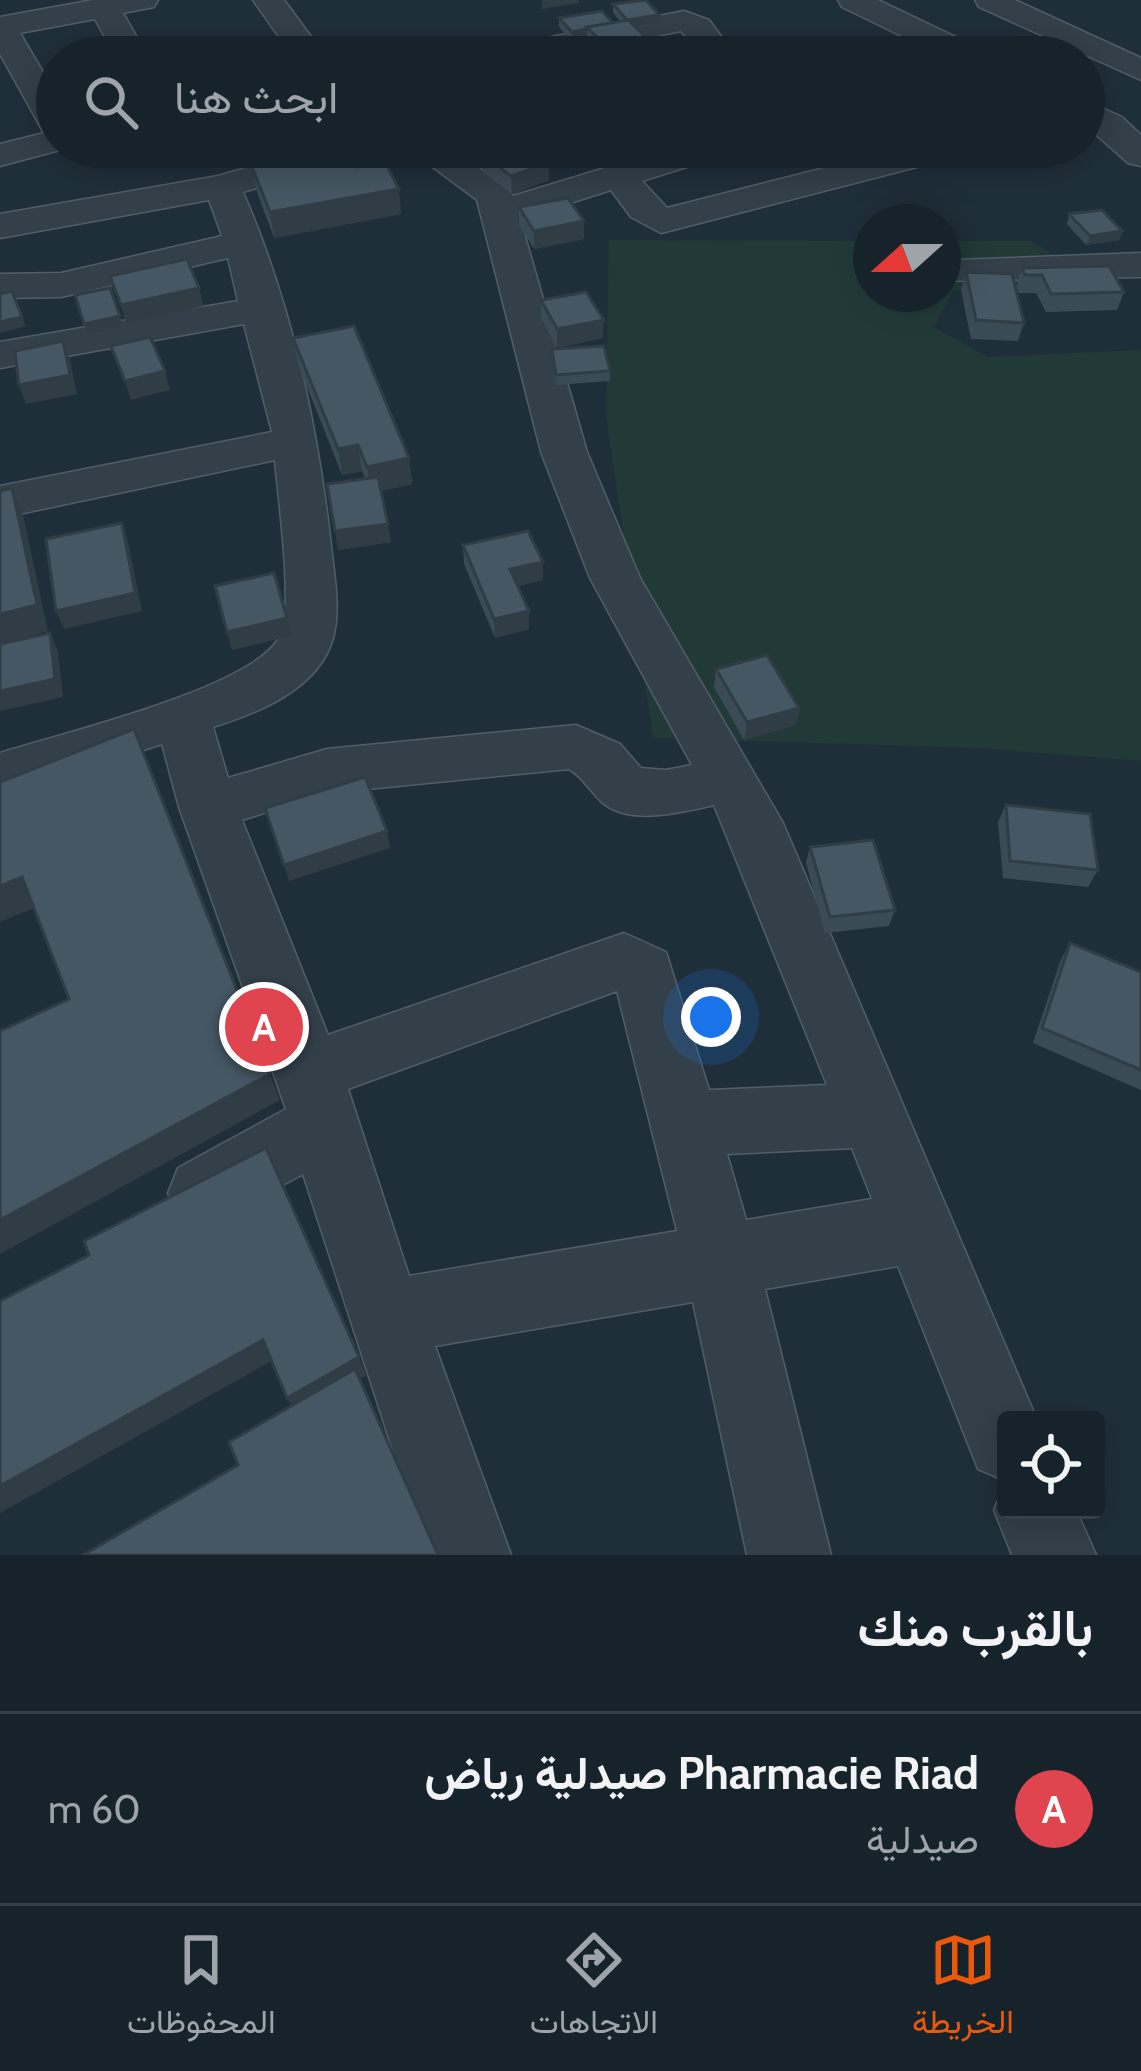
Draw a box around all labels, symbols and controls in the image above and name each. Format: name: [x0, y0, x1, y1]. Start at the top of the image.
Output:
search box: [36, 36, 1105, 168]
icon: search: [78, 69, 144, 135]
text: ابحث هنا: [174, 70, 339, 124]
north arrow: [853, 204, 961, 312]
pin: A: [225, 982, 303, 1072]
your location: [681, 987, 741, 1047]
map controls: [997, 1411, 1105, 1519]
button: locate: [997, 1411, 1105, 1519]
text: بالقرب منك: [858, 1597, 1093, 1659]
text: Pharmacie Riad صيدلية رياض: [424, 1746, 979, 1800]
text: 60 m: [48, 1785, 140, 1833]
text: A: [1042, 1785, 1066, 1833]
text: صيدلية: [866, 1815, 979, 1863]
tab: المحفوظات: [127, 1927, 276, 2051]
tab: الاتجاهات: [530, 1927, 658, 2051]
tab: الخريطة: [912, 1927, 1014, 2051]

